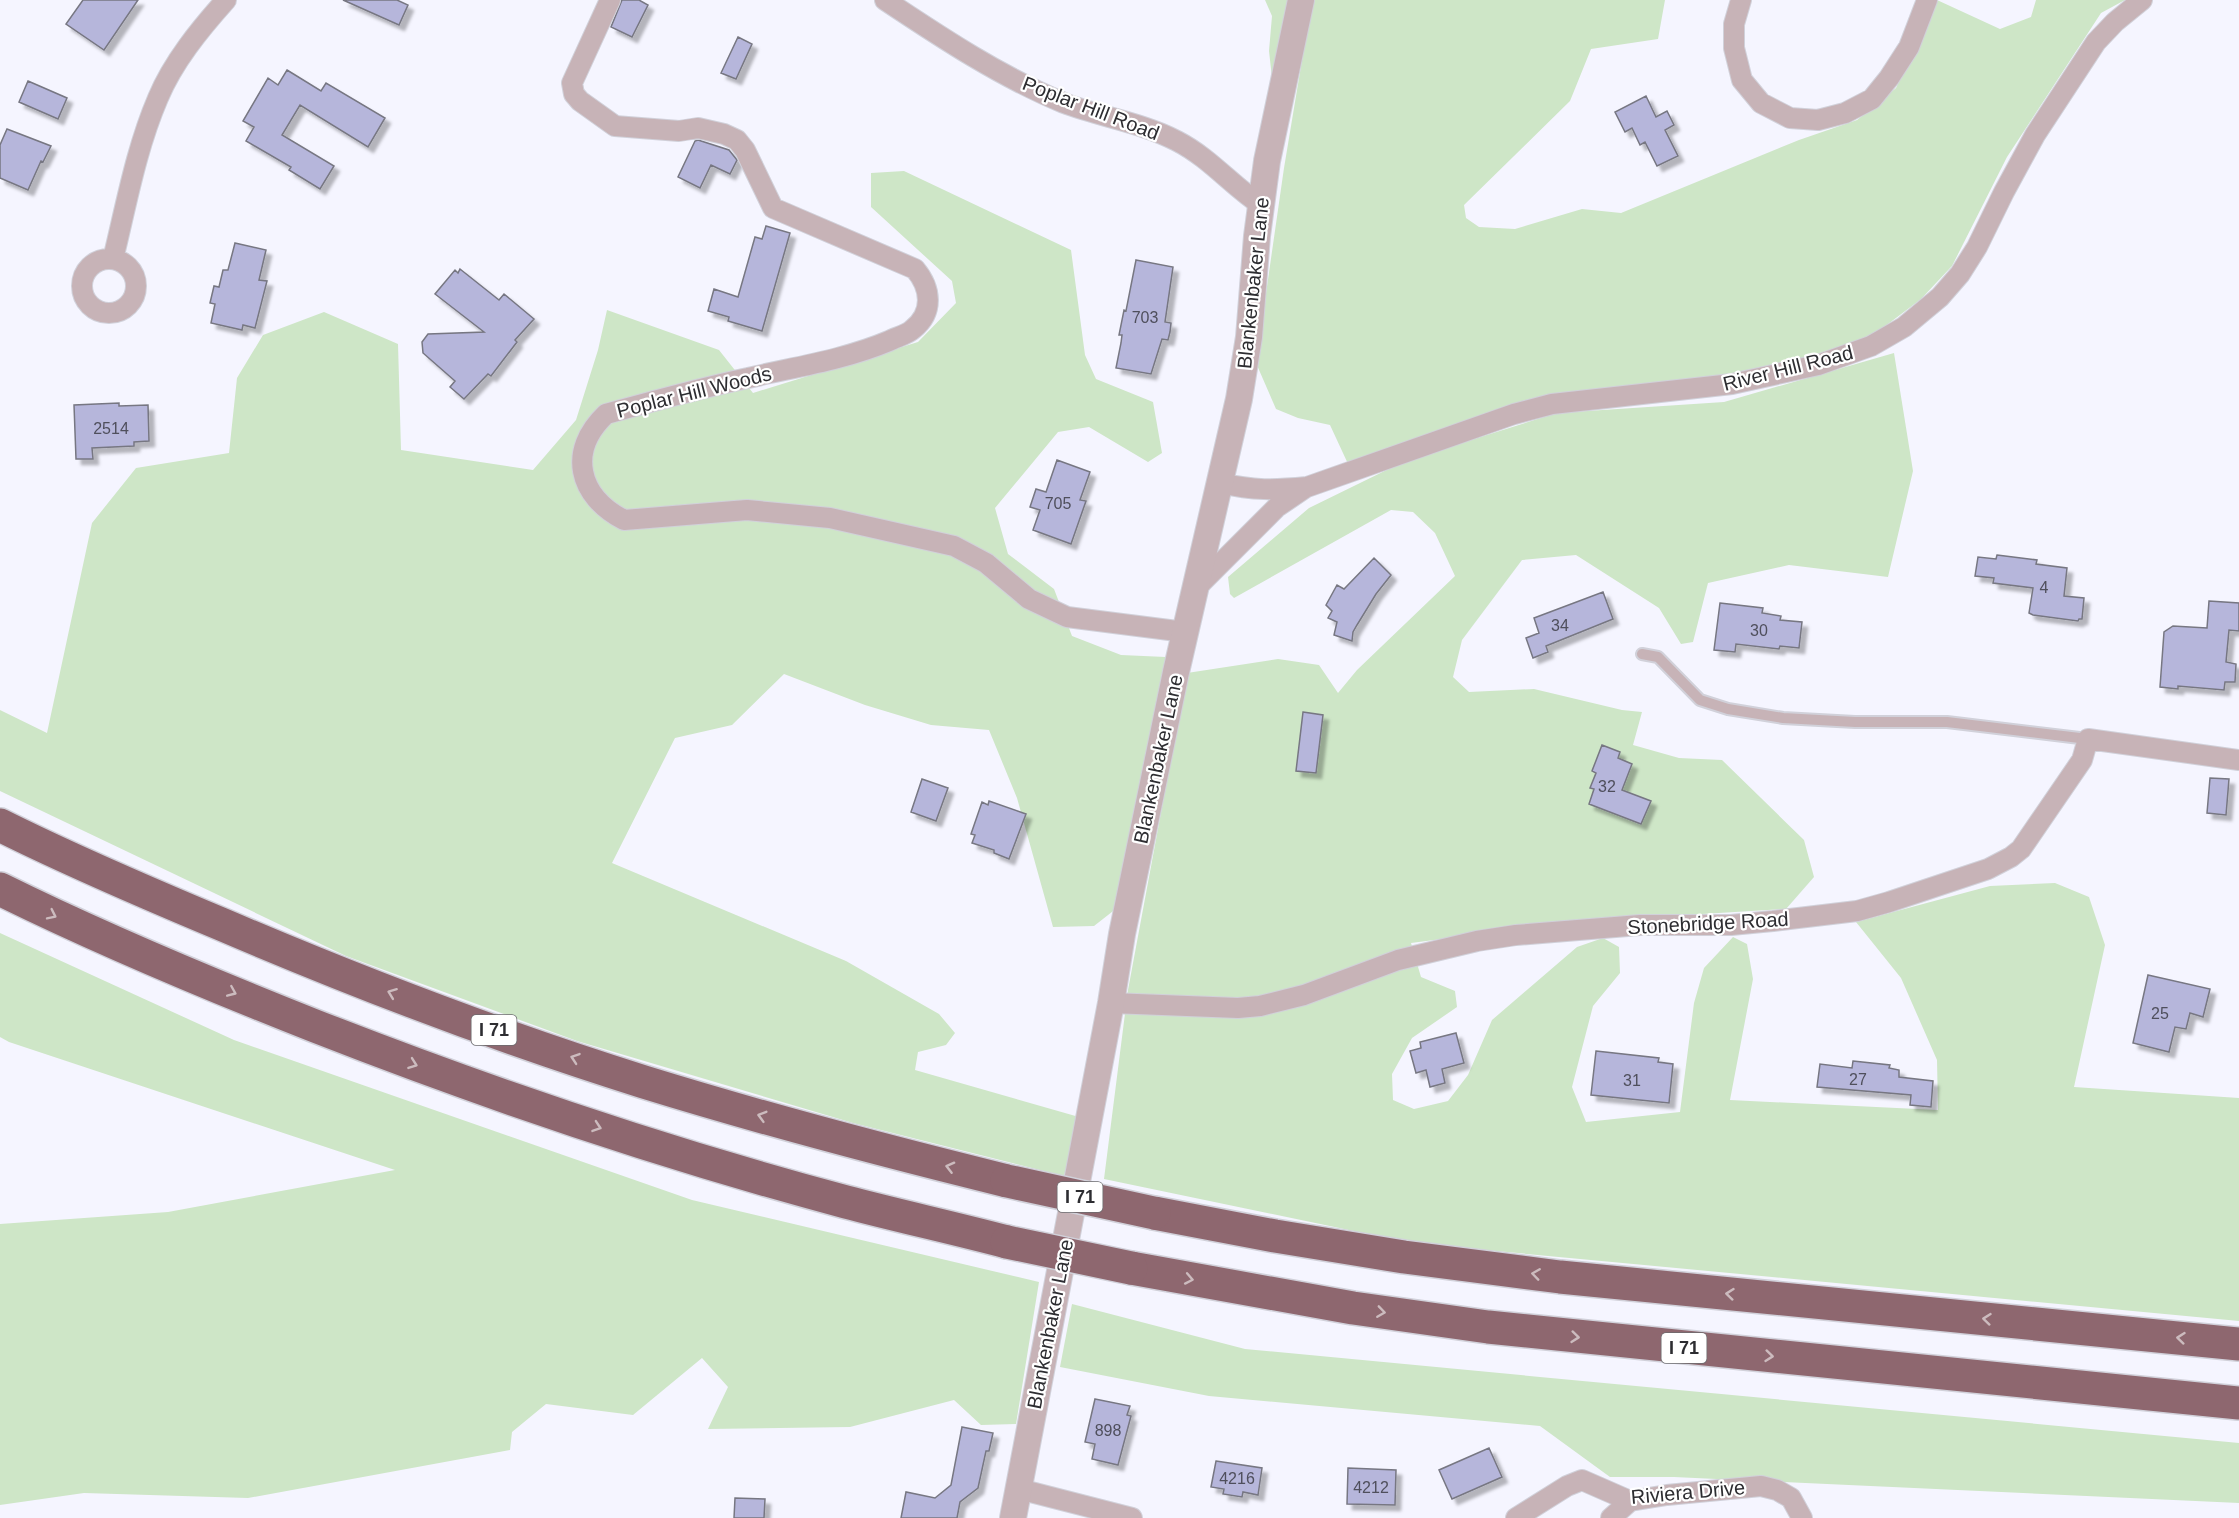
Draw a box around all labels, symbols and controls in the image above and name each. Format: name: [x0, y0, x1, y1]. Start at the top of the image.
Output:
street label: Poplar Hill Road: [1020, 72, 1162, 144]
street label: Blankenbaker Lane: [1233, 196, 1273, 370]
house number: 703: [1132, 309, 1158, 326]
street label: River Hill Road: [1721, 341, 1855, 395]
street label: Poplar Hill Woods: [614, 362, 774, 422]
house number: 2514: [93, 420, 129, 437]
house number: 705: [1045, 495, 1071, 512]
house number: 4: [2040, 579, 2049, 596]
house number: 34: [1551, 617, 1569, 634]
house number: 30: [1750, 622, 1768, 639]
street label: Blankenbaker Lane: [1129, 672, 1187, 846]
house number: 32: [1598, 778, 1616, 795]
one-way arrow: [46, 908, 57, 919]
street label: Stonebridge Road: [1627, 908, 1789, 938]
one-way arrow: [225, 985, 236, 997]
one-way arrow: [387, 988, 398, 1000]
house number: 25: [2151, 1005, 2169, 1022]
road number: I 71: [472, 1015, 516, 1045]
one-way arrow: [570, 1053, 581, 1066]
one-way arrow: [407, 1056, 418, 1069]
house number: 27: [1849, 1071, 1867, 1088]
house number: 31: [1623, 1072, 1641, 1089]
one-way arrow: [757, 1111, 767, 1123]
one-way arrow: [591, 1120, 602, 1133]
one-way arrow: [945, 1161, 955, 1174]
road number: I 71: [1058, 1182, 1102, 1212]
street label: Blankenbaker Lane: [1023, 1237, 1077, 1411]
one-way arrow: [1531, 1268, 1541, 1281]
one-way arrow: [1184, 1272, 1194, 1285]
one-way arrow: [1725, 1288, 1735, 1301]
one-way arrow: [1377, 1305, 1386, 1317]
one-way arrow: [1982, 1313, 1991, 1326]
one-way arrow: [1570, 1330, 1579, 1342]
one-way arrow: [2176, 1332, 2185, 1345]
road number: I 71: [1662, 1333, 1706, 1363]
one-way arrow: [1764, 1349, 1773, 1362]
house number: 898: [1095, 1422, 1121, 1439]
house number: 4216: [1219, 1470, 1255, 1487]
street label: Riviera Drive: [1630, 1476, 1746, 1508]
house number: 4212: [1353, 1479, 1389, 1496]

